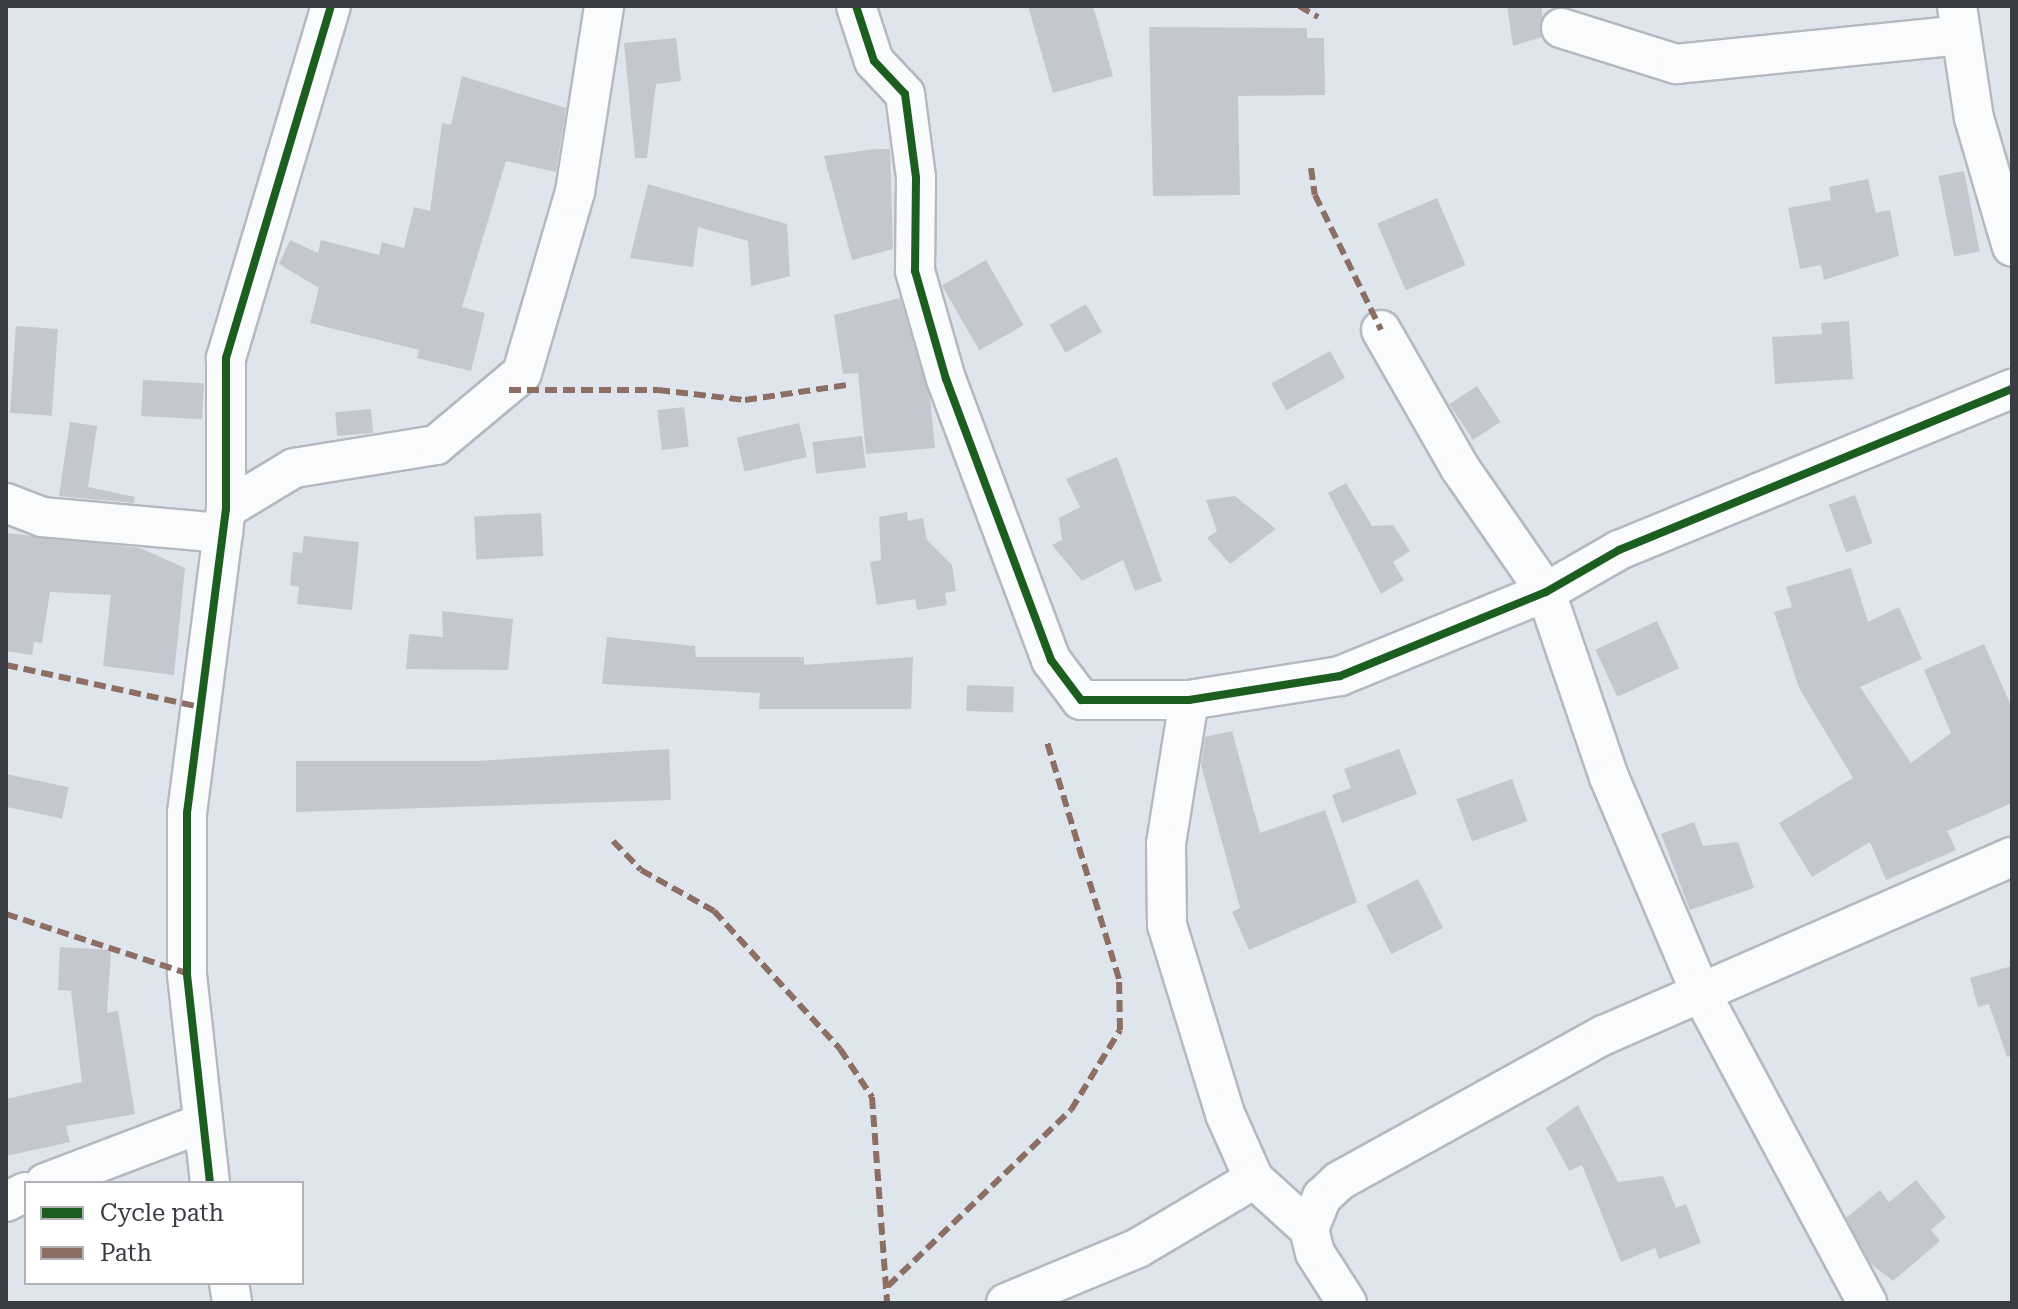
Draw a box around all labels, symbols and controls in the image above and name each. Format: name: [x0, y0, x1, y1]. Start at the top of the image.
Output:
legend: [24, 1181, 304, 1285]
text: Cycle path: [100, 1199, 224, 1227]
text: Path: [100, 1239, 152, 1267]

